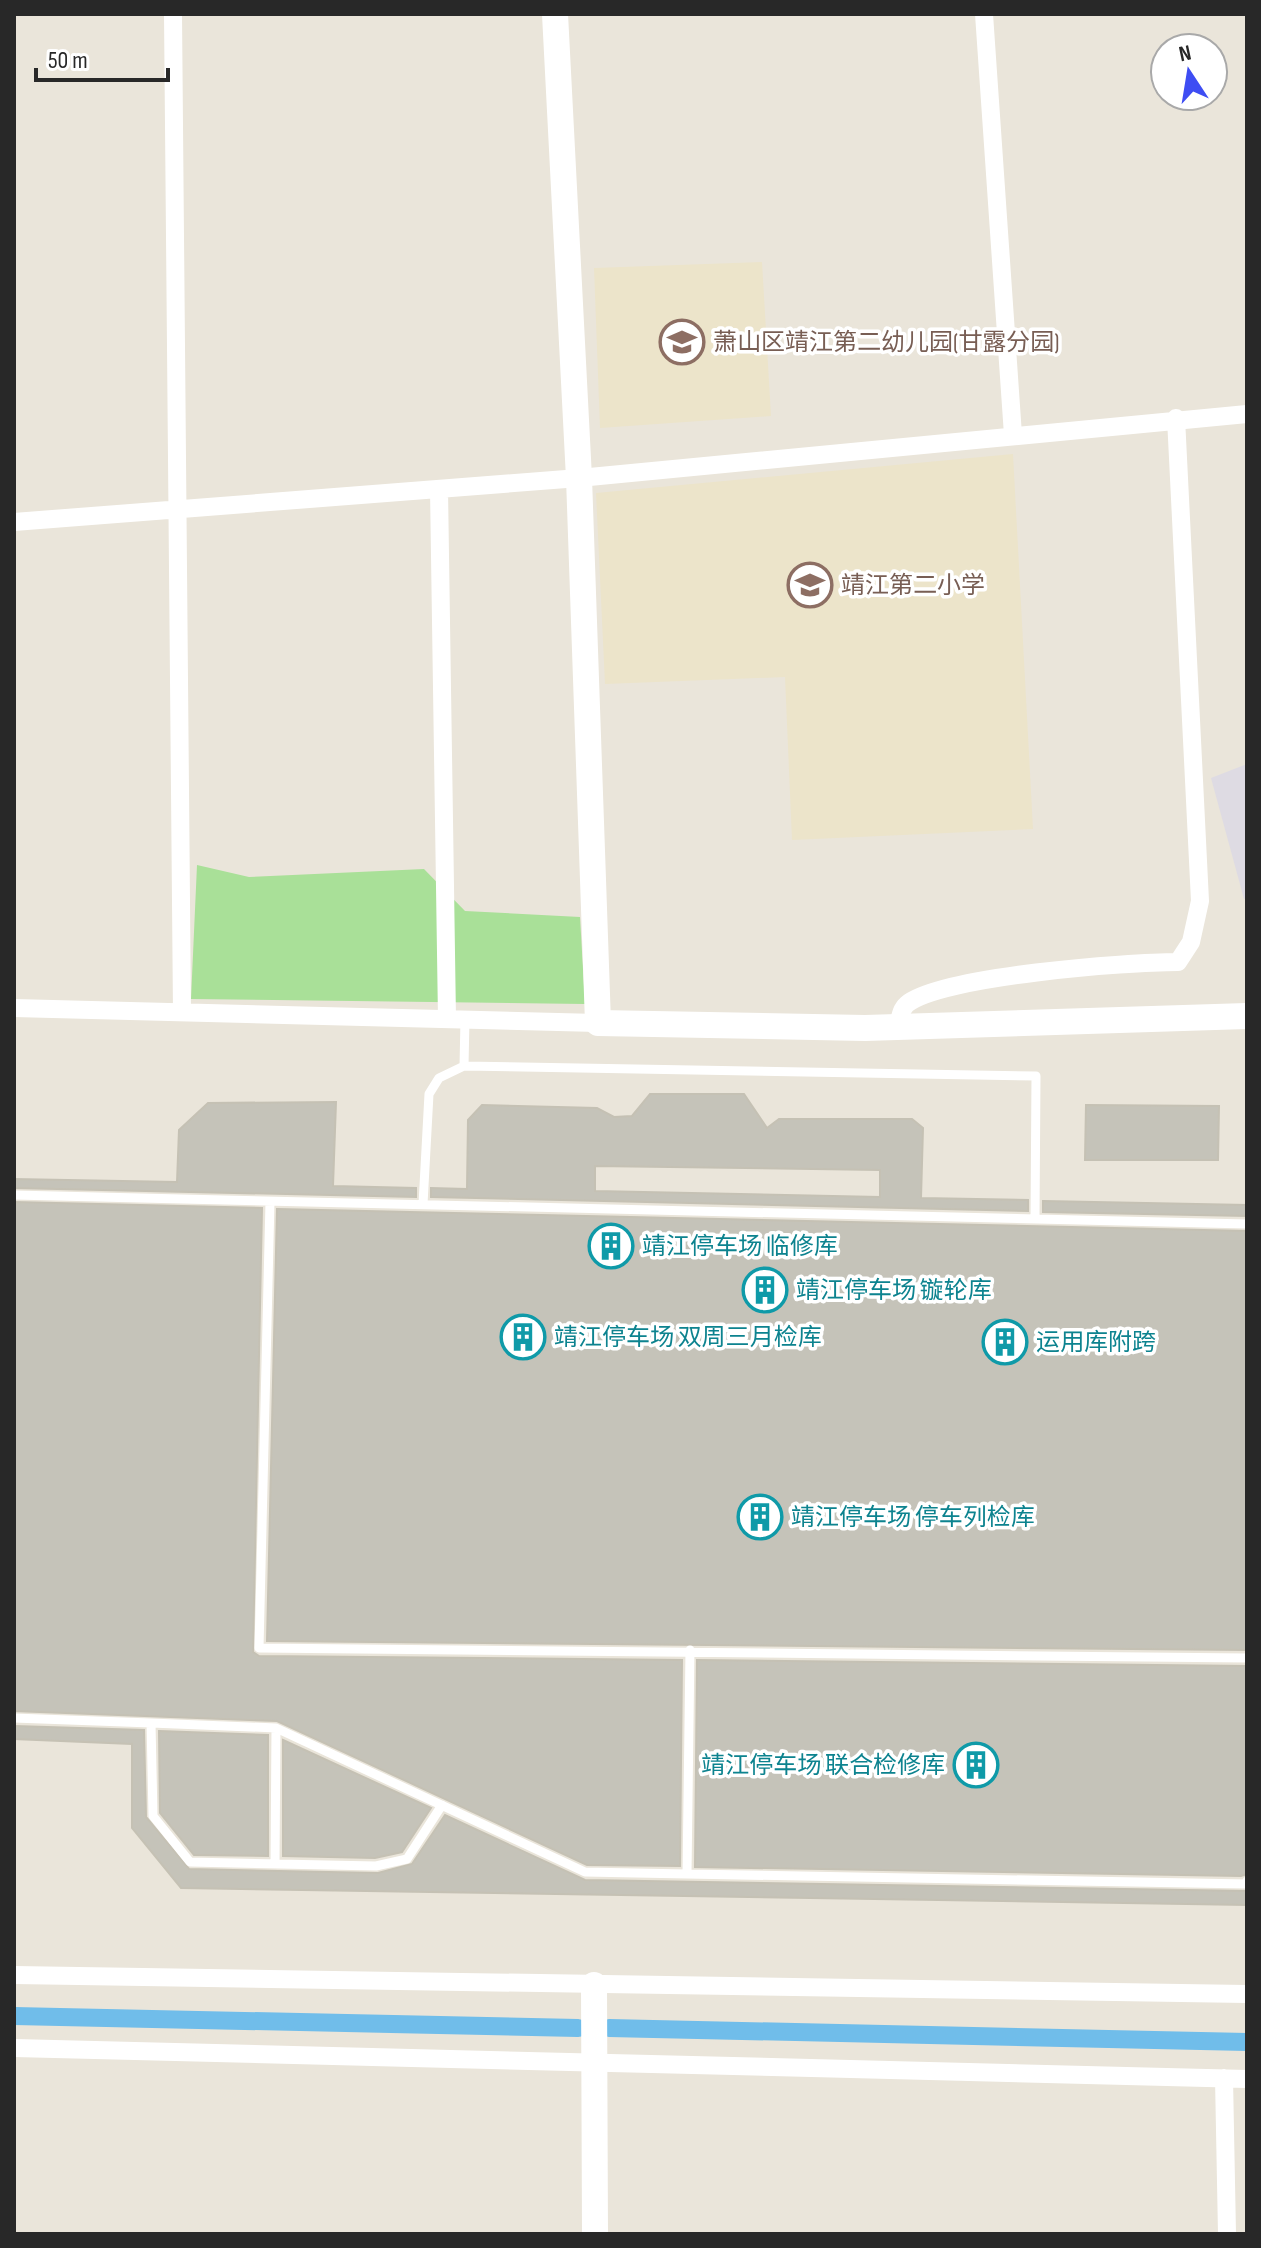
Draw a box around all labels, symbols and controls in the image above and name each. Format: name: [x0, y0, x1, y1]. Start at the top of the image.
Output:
scale bar: [36, 32, 168, 82]
north arrow: [1149, 32, 1229, 112]
text: N: [1177, 39, 1194, 68]
text: 50 m: [48, 46, 88, 75]
school or university icon: 萧山区靖江第二幼儿园(甘露分园): [658, 318, 706, 366]
place label: 萧山区靖江第二幼儿园(甘露分园): [713, 328, 1059, 357]
school or university icon: 靖江第二小学: [786, 561, 834, 609]
place label: 靖江第二小学: [841, 571, 985, 600]
building icon: 靖江停车场 临修库: [587, 1222, 635, 1270]
place label: 靖江停车场 临修库: [642, 1232, 838, 1261]
building icon: 靖江停车场 镟轮库: [741, 1266, 789, 1314]
place label: 靖江停车场 镟轮库: [796, 1276, 992, 1305]
building icon: 靖江停车场 双周三月检库: [499, 1313, 547, 1361]
building icon: 运用库附跨: [981, 1318, 1029, 1366]
place label: 靖江停车场 双周三月检库: [554, 1323, 822, 1352]
place label: 运用库附跨: [1036, 1328, 1156, 1357]
building icon: 靖江停车场 停车列检库: [736, 1493, 784, 1541]
place label: 靖江停车场 停车列检库: [791, 1503, 1035, 1532]
building icon: 靖江停车场 联合检修库: [952, 1741, 1000, 1789]
place label: 靖江停车场 联合检修库: [701, 1751, 945, 1780]

